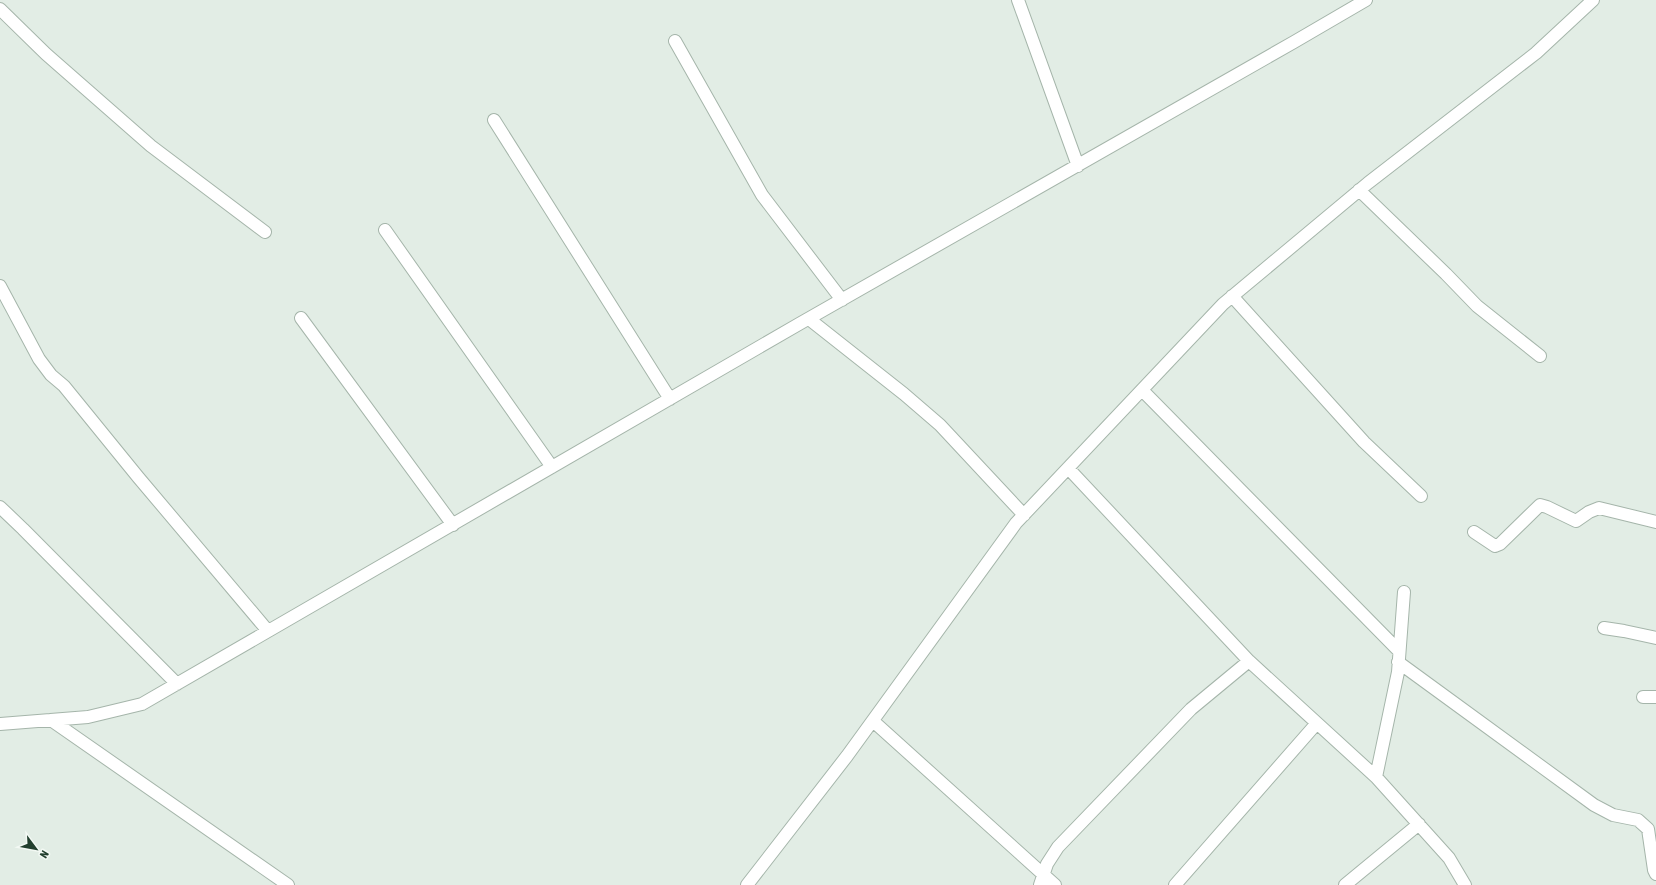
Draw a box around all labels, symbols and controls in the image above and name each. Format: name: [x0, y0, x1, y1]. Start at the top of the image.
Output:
north arrow: [16, 829, 56, 869]
text: N: [38, 848, 51, 860]

